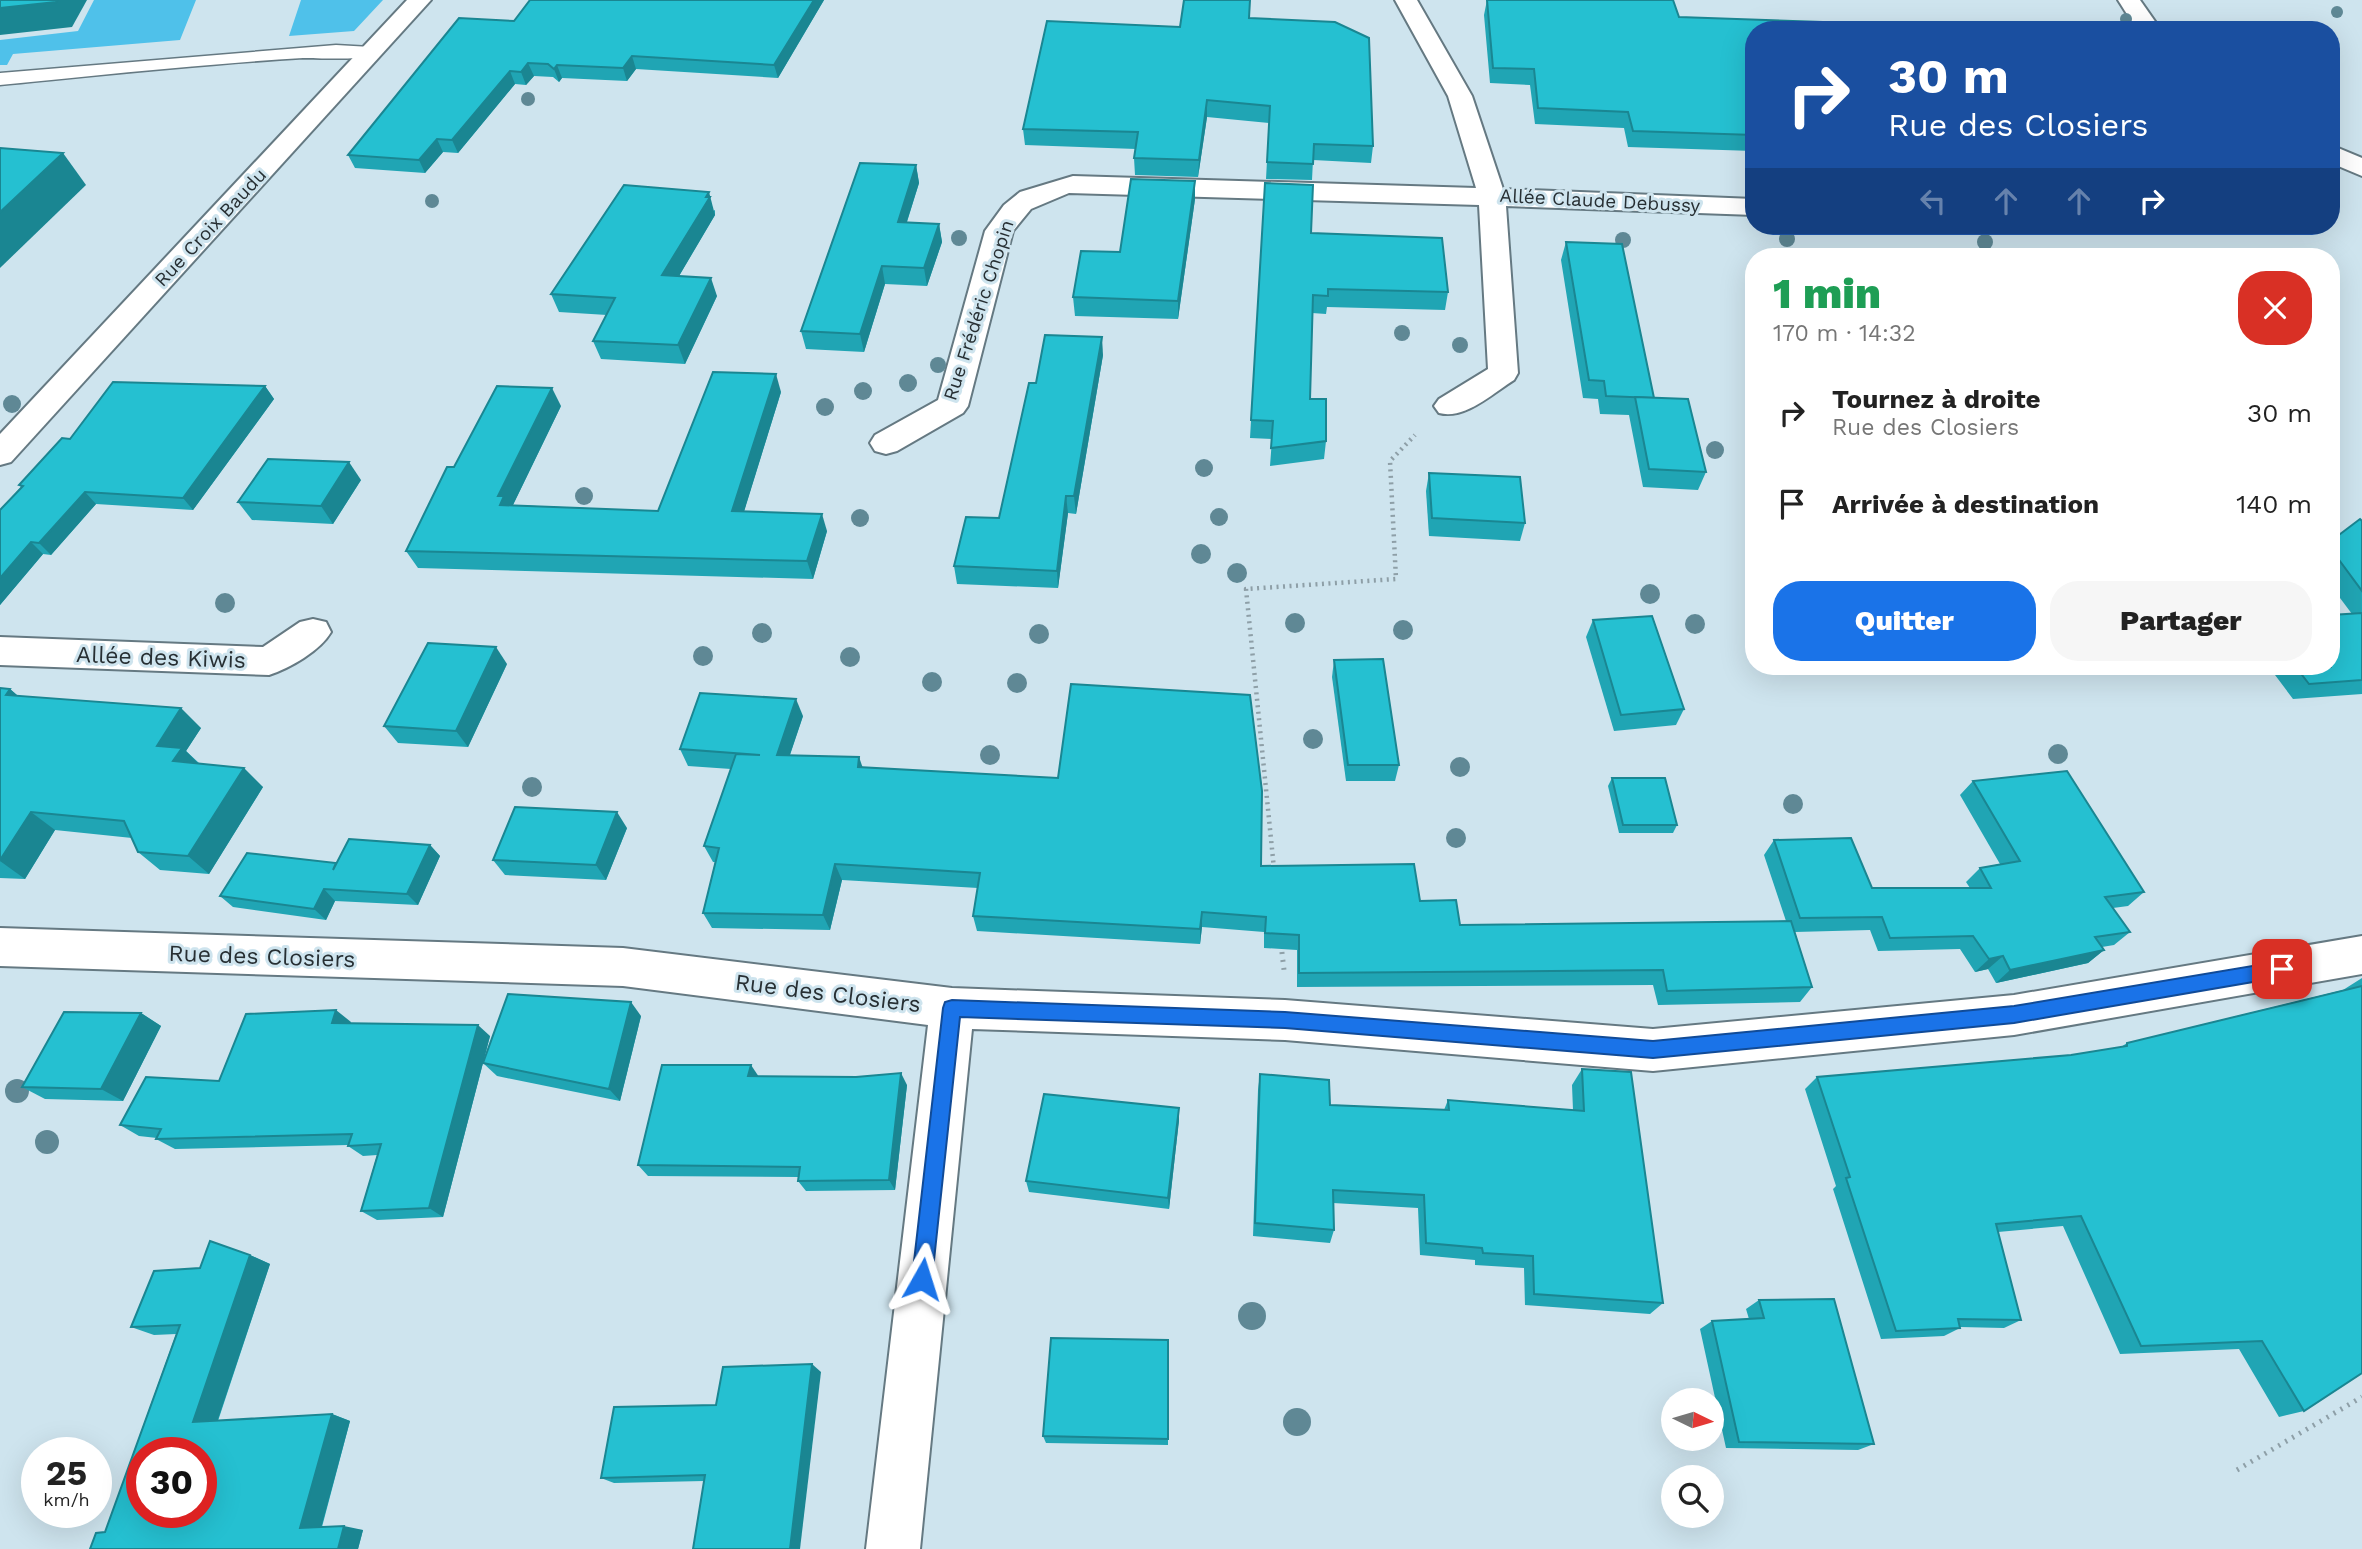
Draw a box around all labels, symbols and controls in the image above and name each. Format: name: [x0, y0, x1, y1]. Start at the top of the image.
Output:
text: 30 m: [1888, 47, 2009, 105]
icon: right: [1773, 49, 1864, 140]
text: Rue des Closiers: [1888, 106, 2148, 144]
street label: Rue Croix Baudu: [150, 163, 271, 291]
icon: left: [1914, 182, 1952, 220]
icon: ahead: [1987, 182, 2025, 220]
icon: ahead: [2060, 182, 2098, 220]
icon: right: [2133, 182, 2171, 220]
street label: Allée Claude Debussy: [1499, 184, 1701, 217]
street label: Rue Frédéric Chopin: [938, 217, 1019, 403]
text: 1 min: [1773, 269, 1881, 318]
button: close: [2238, 271, 2312, 345]
text: 170 m · 14:32: [1773, 320, 1916, 347]
text: Tournez à droite: [1832, 384, 2041, 414]
icon: right: [1773, 394, 1811, 432]
text: 30 m: [2247, 398, 2312, 428]
text: Rue des Closiers: [1832, 414, 2019, 441]
icon: arrive: [1773, 485, 1811, 523]
text: Arrivée à destination: [1832, 489, 2099, 519]
text: 140 m: [2236, 489, 2312, 519]
button: Quitter: [1773, 581, 2036, 661]
button: Partager: [2050, 581, 2312, 661]
street label: Allée des Kiwis: [76, 641, 246, 674]
pin: [2252, 939, 2312, 999]
street label: Rue des Closiers: [168, 940, 356, 973]
icon: arrive: [2263, 950, 2301, 988]
street label: Rue des Closiers: [733, 969, 922, 1018]
position arrow: [885, 1242, 959, 1316]
north arrow: [1661, 1388, 1724, 1451]
map controls: [1661, 1388, 1724, 1528]
speed limit sign: 30: [126, 1437, 217, 1528]
text: 25: [46, 1452, 87, 1494]
button: search: [1661, 1465, 1724, 1528]
text: km/h: [43, 1489, 90, 1510]

